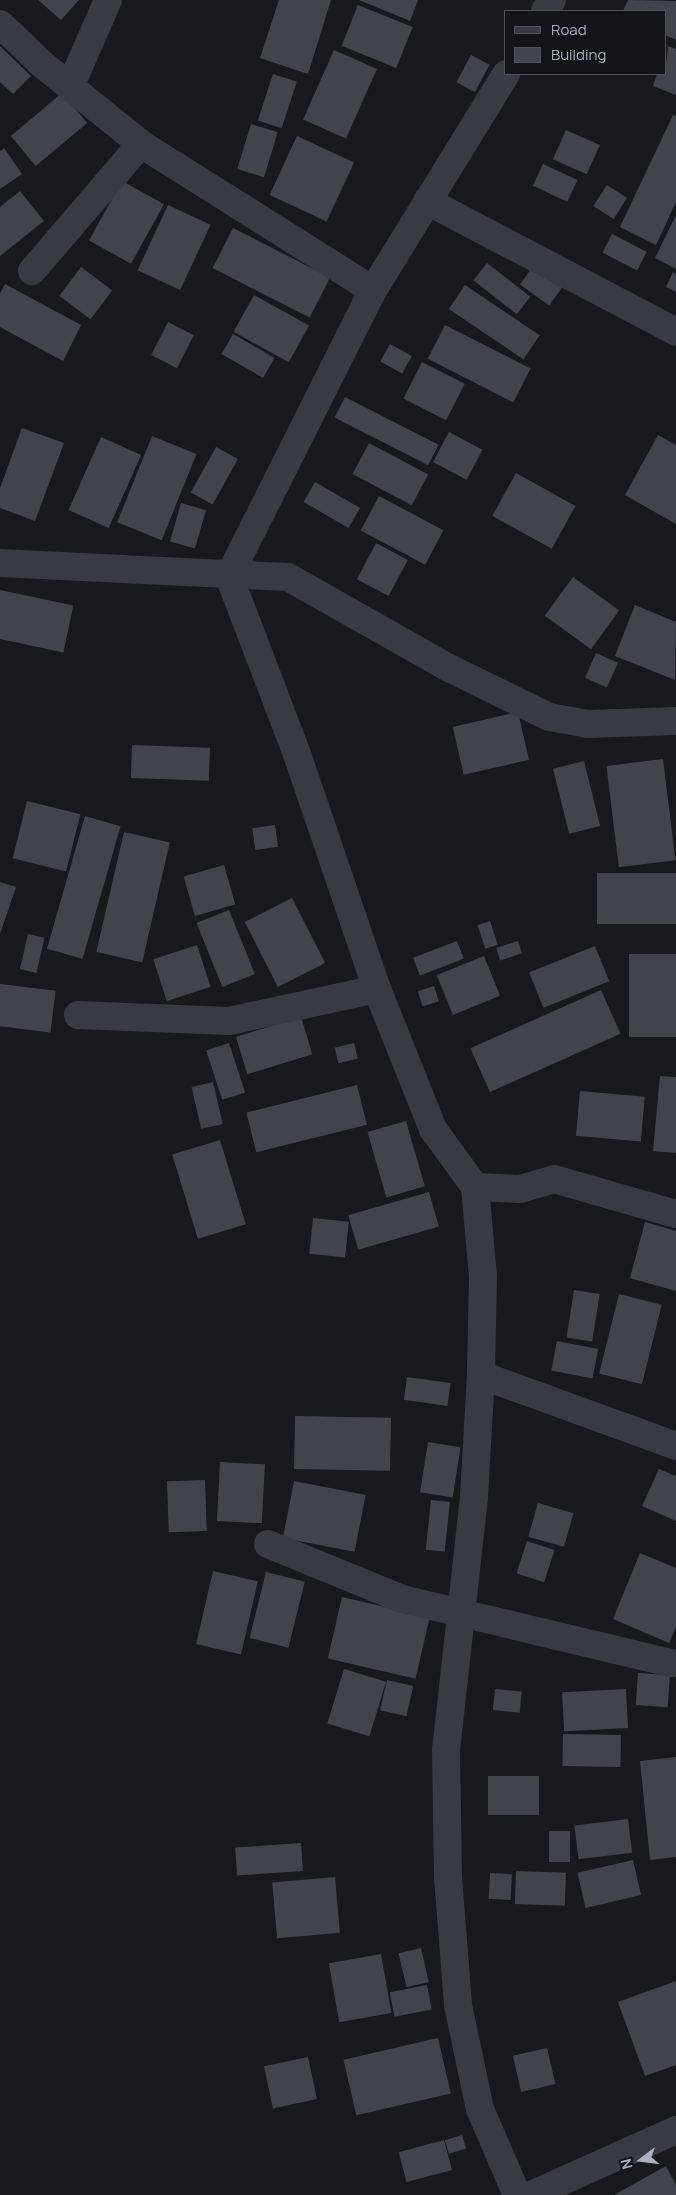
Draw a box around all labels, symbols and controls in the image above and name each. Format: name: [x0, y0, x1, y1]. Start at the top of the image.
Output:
legend: [503, 10, 666, 75]
text: Road: [551, 19, 587, 40]
text: Building: [551, 44, 606, 65]
north arrow: [616, 2135, 666, 2185]
text: N: [616, 2157, 637, 2171]

